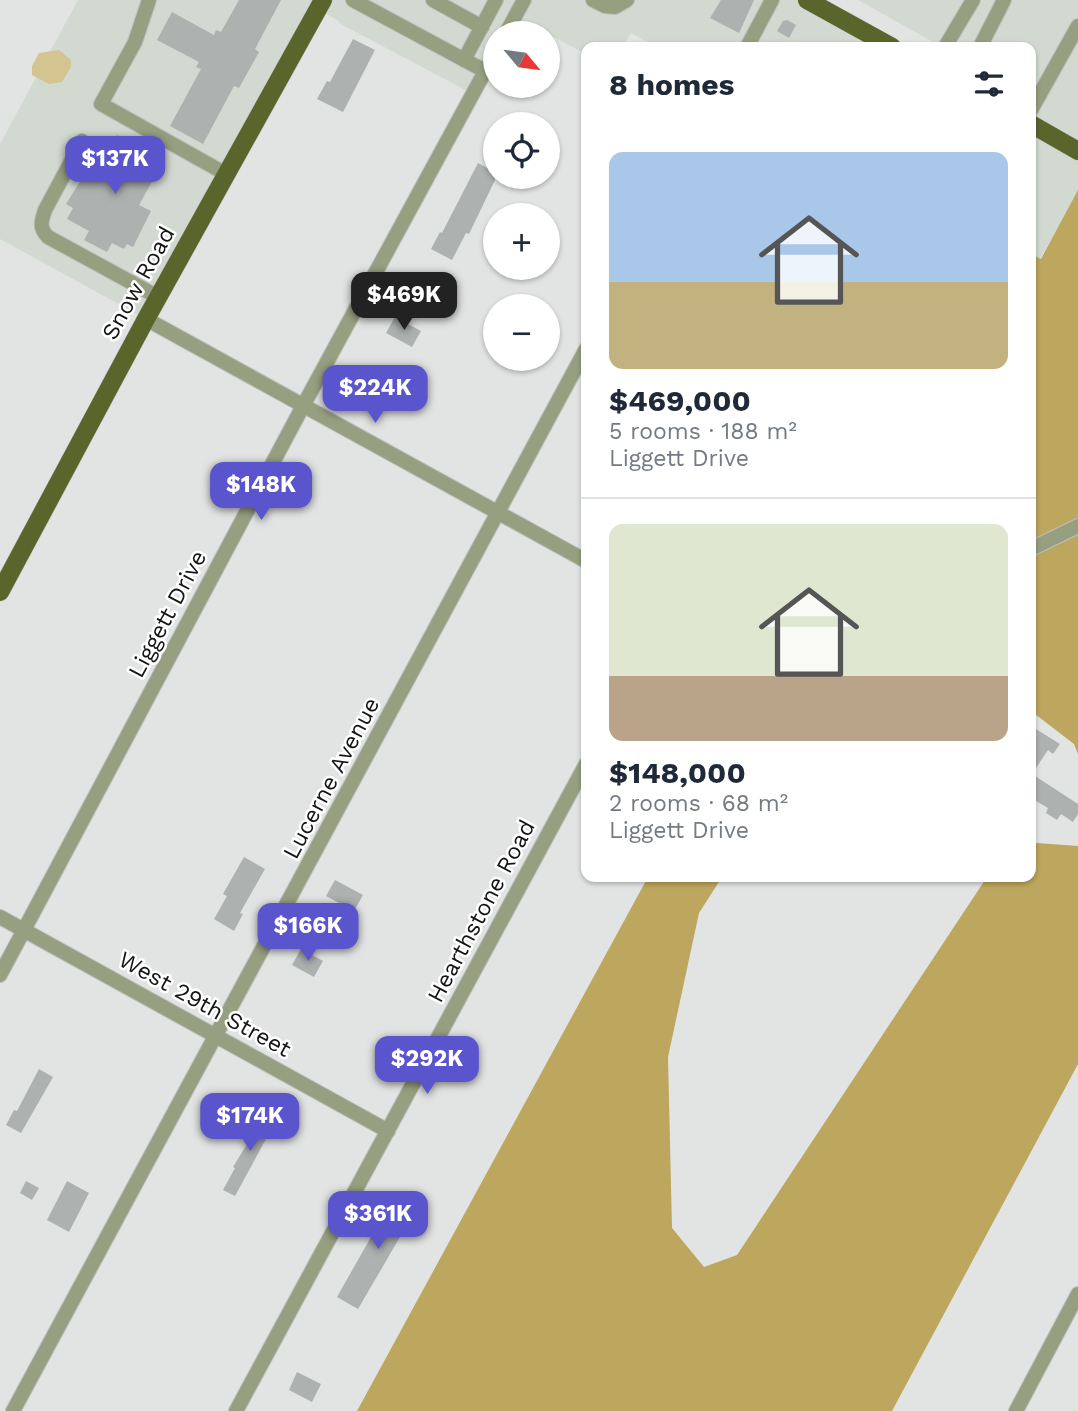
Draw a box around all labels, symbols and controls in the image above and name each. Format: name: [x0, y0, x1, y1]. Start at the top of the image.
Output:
north arrow: [483, 21, 560, 98]
map controls: [483, 21, 560, 371]
icon: filters: [970, 65, 1008, 103]
text: 8 homes: [609, 67, 735, 102]
button: locate: [483, 112, 560, 189]
pin: $137K: [66, 136, 164, 196]
text: $137K: [81, 145, 149, 172]
icon: home: [746, 197, 872, 323]
button: +: [483, 203, 560, 280]
street label: Snow Road: [96, 222, 181, 344]
pin: $469K: [355, 272, 453, 332]
text: $469K: [367, 281, 441, 308]
button: −: [483, 294, 560, 371]
pin: $224K: [326, 366, 424, 425]
text: $224K: [339, 374, 411, 401]
text: $469,000: [609, 383, 751, 418]
text: 5 rooms · 188 m²: [609, 418, 797, 445]
text: Liggett Drive: [609, 445, 749, 472]
pin: $148K: [212, 462, 310, 522]
text: $148K: [226, 471, 296, 498]
street label: Liggett Drive: [123, 546, 212, 682]
icon: home: [746, 569, 872, 695]
street label: Lucerne Avenue: [278, 693, 385, 864]
text: $148,000: [609, 755, 746, 790]
text: 2 rooms · 68 m²: [609, 790, 788, 817]
street label: Hearthstone Road: [422, 815, 541, 1007]
text: Liggett Drive: [609, 817, 749, 844]
pin: $166K: [259, 904, 357, 963]
text: $166K: [274, 912, 342, 939]
street label: West 29th Street: [114, 946, 296, 1063]
pin: $292K: [378, 1036, 476, 1096]
text: $292K: [391, 1045, 463, 1072]
pin: $174K: [201, 1094, 299, 1153]
text: $174K: [216, 1102, 284, 1129]
pin: $361K: [329, 1192, 427, 1251]
text: $361K: [344, 1200, 412, 1227]

